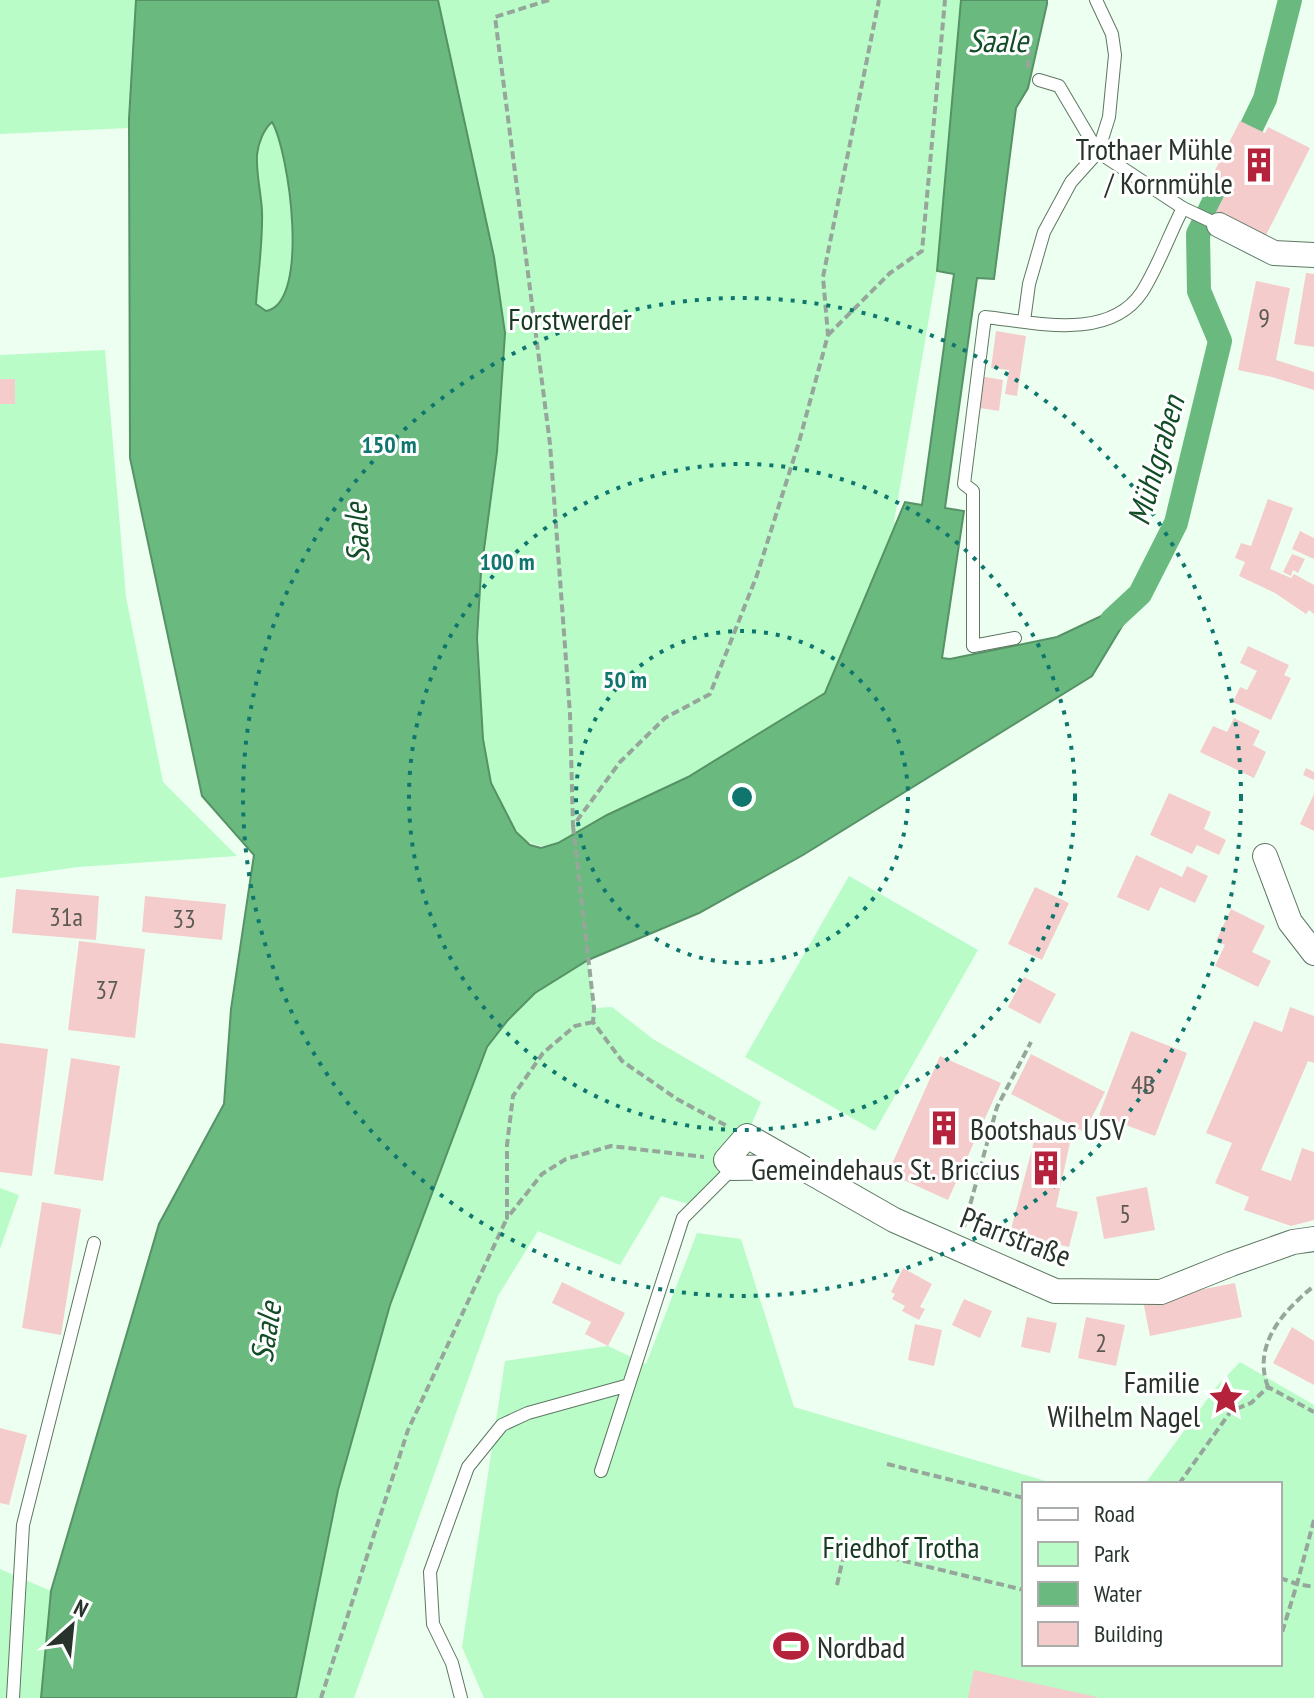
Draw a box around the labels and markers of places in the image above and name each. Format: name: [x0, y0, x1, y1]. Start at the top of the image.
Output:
place label: Trothaer Mühle / Kornmühle: [1076, 129, 1233, 202]
building icon: Trothaer Mühle / Kornmühle: [1240, 146, 1278, 184]
centre of rings: [728, 783, 756, 811]
building icon: Bootshaus USV: [925, 1109, 963, 1147]
place label: Bootshaus USV: [970, 1109, 1126, 1148]
place label: Gemeindehaus St. Briccius: [751, 1149, 1020, 1188]
building icon: Gemeindehaus St. Briccius: [1027, 1149, 1065, 1187]
place label: Familie Wilhelm Nagel: [1047, 1362, 1200, 1435]
place icon: Familie Wilhelm Nagel: [1207, 1379, 1245, 1417]
sports icon: Nordbad: [772, 1627, 810, 1665]
place label: Nordbad: [817, 1627, 905, 1666]

